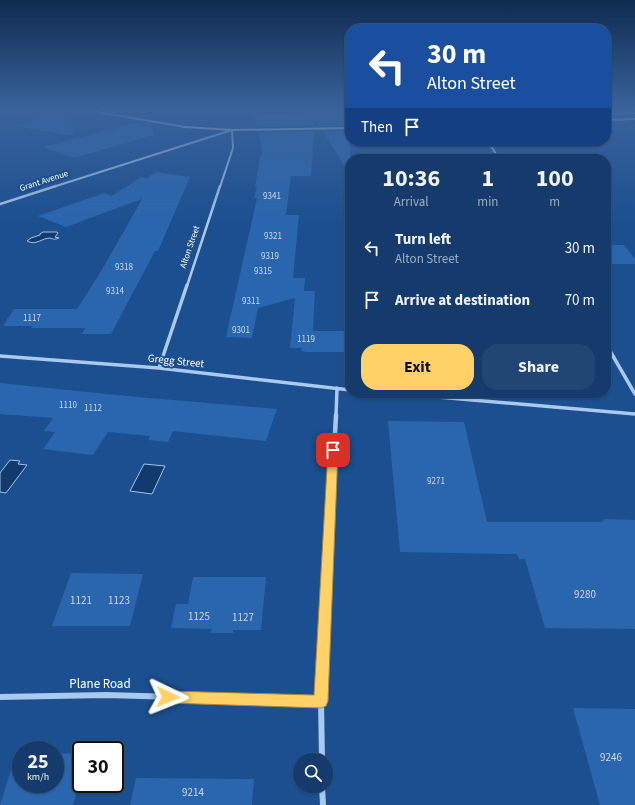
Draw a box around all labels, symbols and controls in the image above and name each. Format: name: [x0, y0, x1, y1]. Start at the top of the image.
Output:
text: 30 m: [427, 34, 486, 74]
icon: left: [361, 40, 413, 92]
text: Alton Street: [427, 71, 516, 96]
icon: arrive: [401, 116, 423, 138]
text: Then: [361, 117, 393, 138]
text: 10:36: [382, 161, 440, 196]
text: 1: [482, 161, 494, 196]
text: 100: [536, 161, 574, 196]
street label: Grant Avenue: [18, 167, 71, 195]
house number: 9341: [263, 190, 281, 203]
text: Arrival: [394, 193, 429, 211]
text: min: [477, 193, 498, 211]
text: m: [549, 193, 560, 211]
street label: Alton Street: [177, 224, 203, 270]
text: Turn left: [395, 229, 451, 250]
house number: 9321: [264, 230, 282, 243]
icon: left: [361, 237, 383, 259]
text: 30 m: [565, 238, 595, 259]
house number: 9319: [261, 250, 279, 263]
text: Alton Street: [395, 250, 459, 268]
house number: 9318: [115, 261, 133, 274]
house number: 9315: [254, 265, 272, 278]
house number: 9314: [106, 285, 124, 298]
icon: arrive: [361, 289, 383, 311]
text: Arrive at destination: [395, 290, 530, 311]
text: 70 m: [565, 290, 595, 311]
house number: 9311: [242, 295, 260, 308]
house number: 1117: [23, 312, 41, 325]
house number: 9301: [232, 324, 250, 337]
house number: 1119: [297, 333, 315, 346]
button: Exit: [361, 344, 474, 390]
button: Share: [482, 344, 595, 390]
street label: Gregg Street: [147, 351, 205, 371]
house number: 1110: [59, 399, 77, 412]
house number: 1112: [84, 402, 102, 415]
pin: [316, 433, 350, 467]
icon: arrive: [322, 439, 344, 461]
house number: 9271: [427, 475, 445, 488]
house number: 9280: [574, 587, 596, 602]
house number: 1121: [70, 593, 92, 608]
house number: 1123: [108, 593, 130, 608]
house number: 1125: [188, 609, 210, 624]
house number: 1127: [232, 610, 254, 625]
street label: Plane Road: [69, 675, 131, 693]
position arrow: [147, 676, 189, 718]
speed limit sign: 30: [72, 741, 124, 793]
text: 25: [27, 748, 49, 776]
house number: 9246: [600, 750, 622, 765]
map controls: [293, 753, 333, 793]
button: search: [293, 753, 333, 793]
text: km/h: [27, 770, 49, 784]
house number: 9214: [182, 785, 204, 800]

